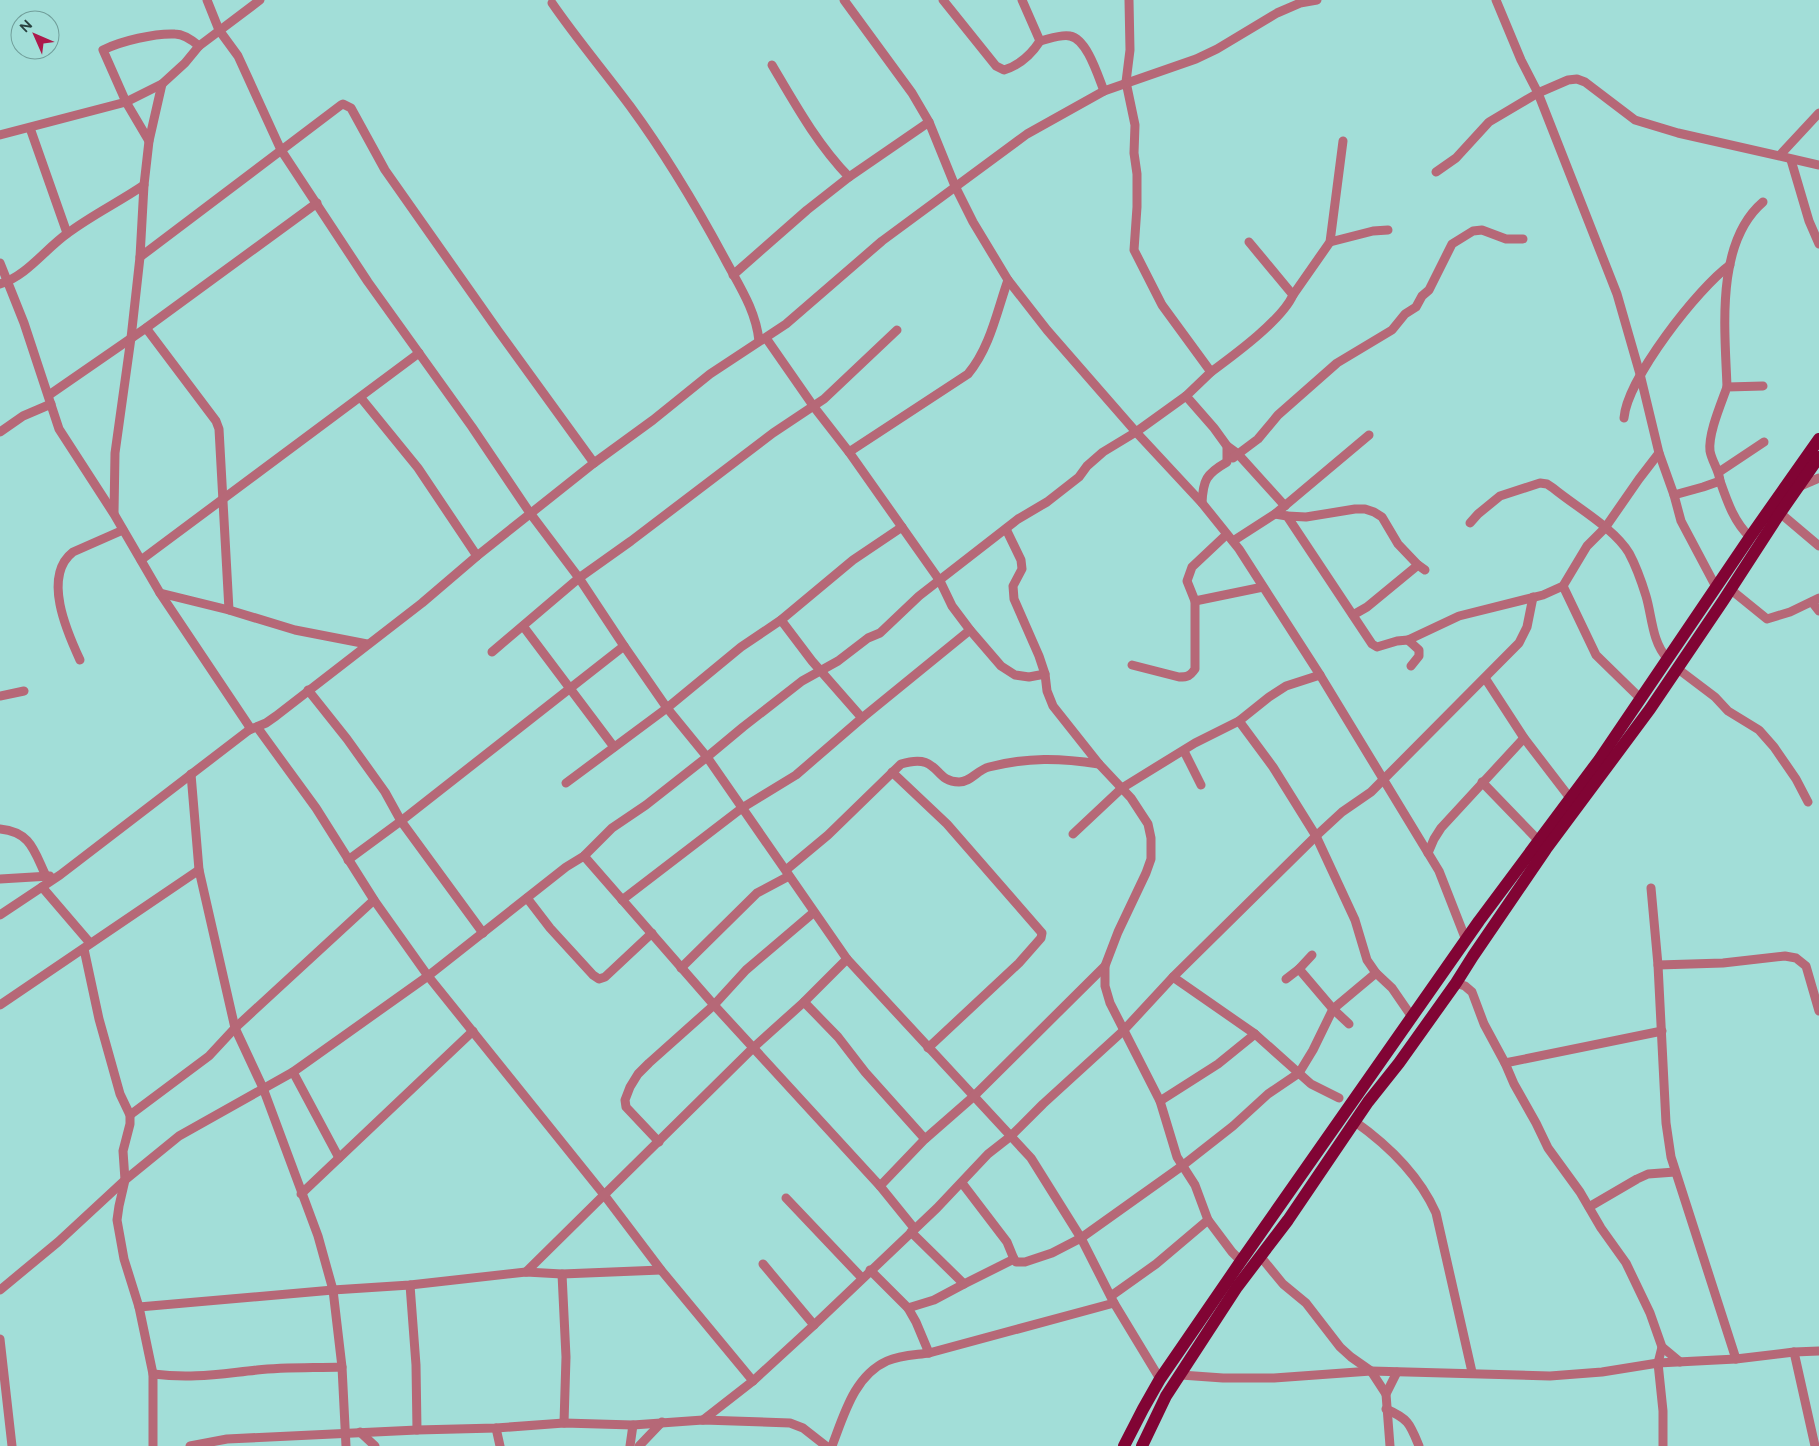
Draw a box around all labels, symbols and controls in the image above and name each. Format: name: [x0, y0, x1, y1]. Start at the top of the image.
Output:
north arrow: [10, 10, 60, 60]
text: N: [16, 16, 36, 36]

